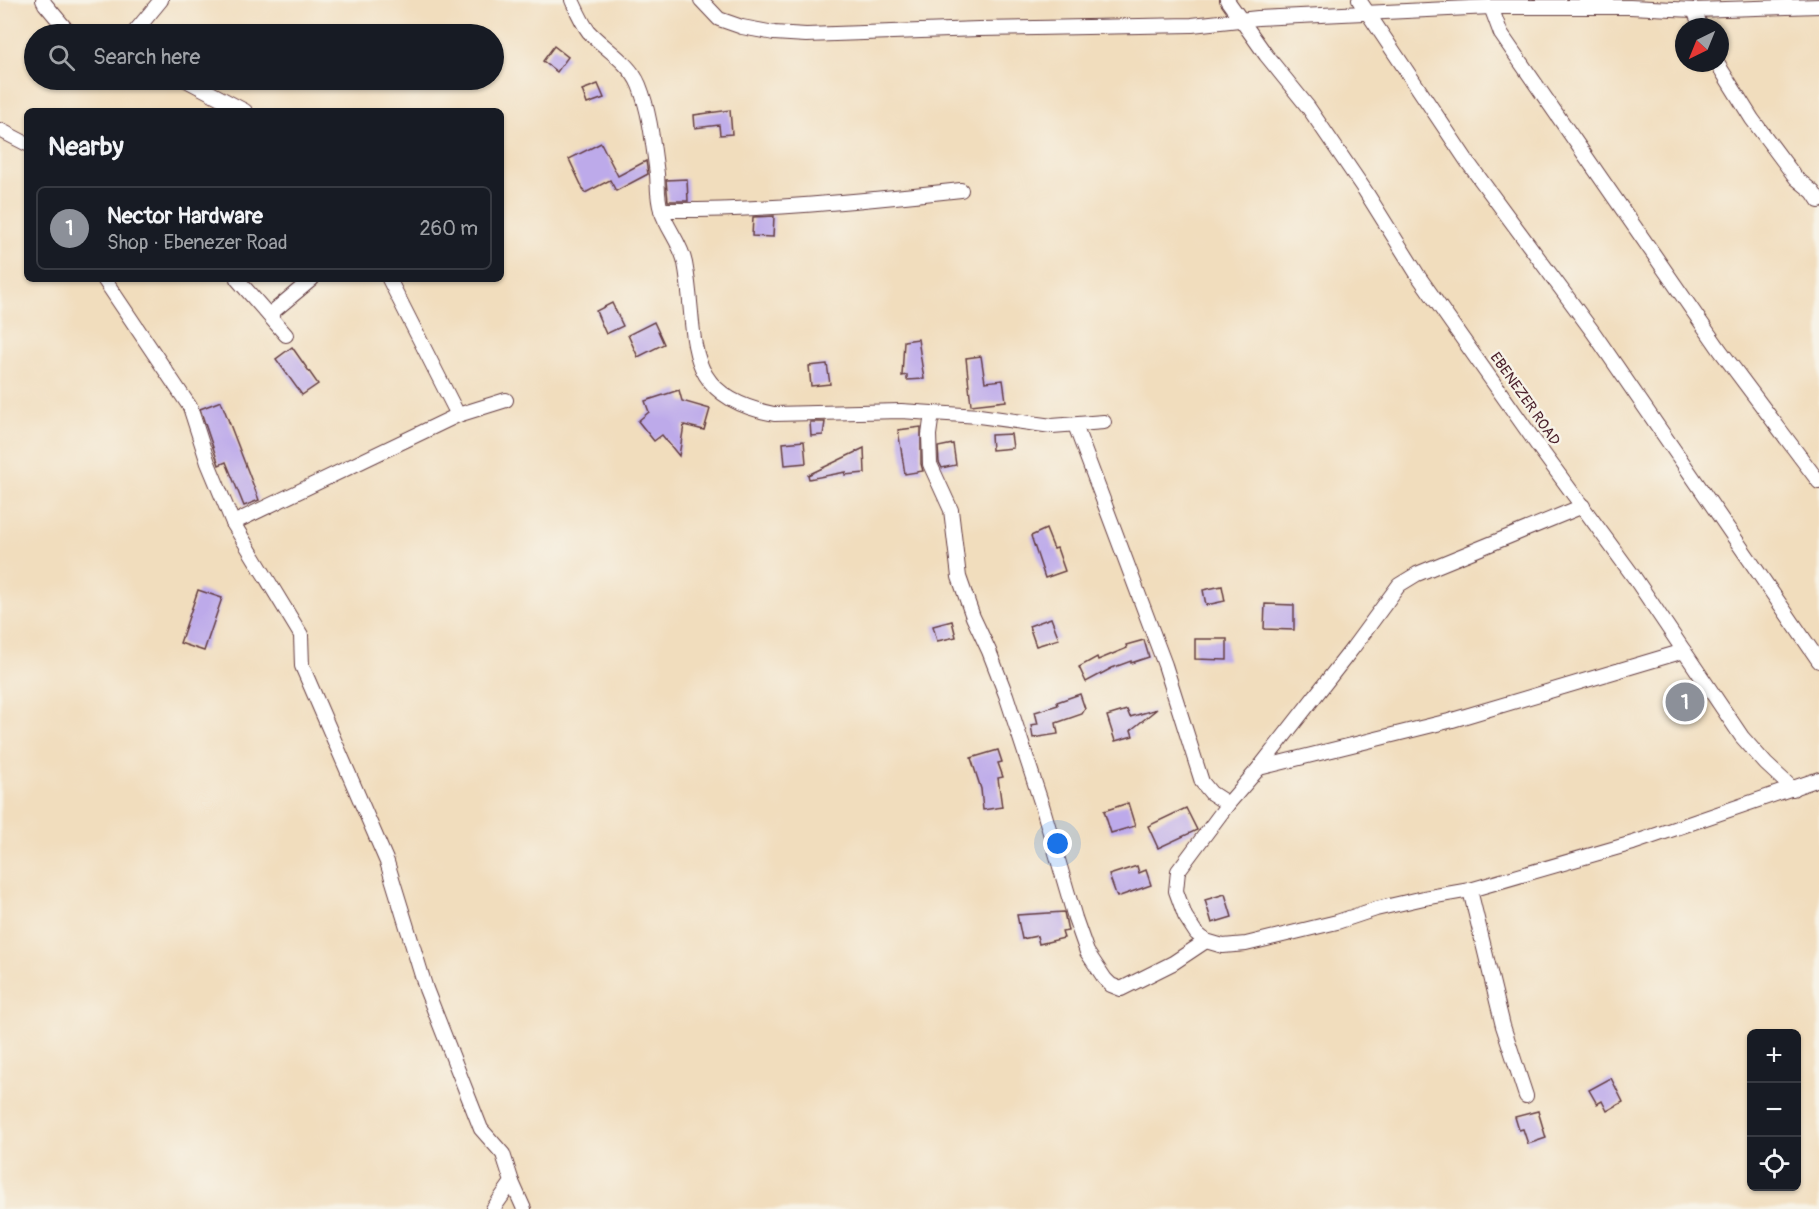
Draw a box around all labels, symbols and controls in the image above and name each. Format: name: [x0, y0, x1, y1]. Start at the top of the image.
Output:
north arrow: [1675, 18, 1729, 72]
search box: [24, 24, 504, 90]
icon: search: [45, 41, 78, 74]
text: Search here: [93, 43, 200, 71]
text: Nearby: [48, 131, 124, 163]
text: Nector Hardware: [107, 202, 263, 230]
text: 1: [66, 216, 73, 241]
text: 260 m: [419, 216, 478, 241]
text: Shop · Ebenezer Road: [107, 230, 288, 255]
street label: EBENEZER ROAD: [1486, 349, 1564, 449]
pin: 1: [1666, 680, 1704, 724]
your location: [1043, 829, 1072, 858]
map controls: [1747, 1029, 1801, 1191]
button: +: [1747, 1029, 1801, 1083]
button: −: [1747, 1083, 1801, 1137]
button: locate: [1747, 1137, 1801, 1191]

